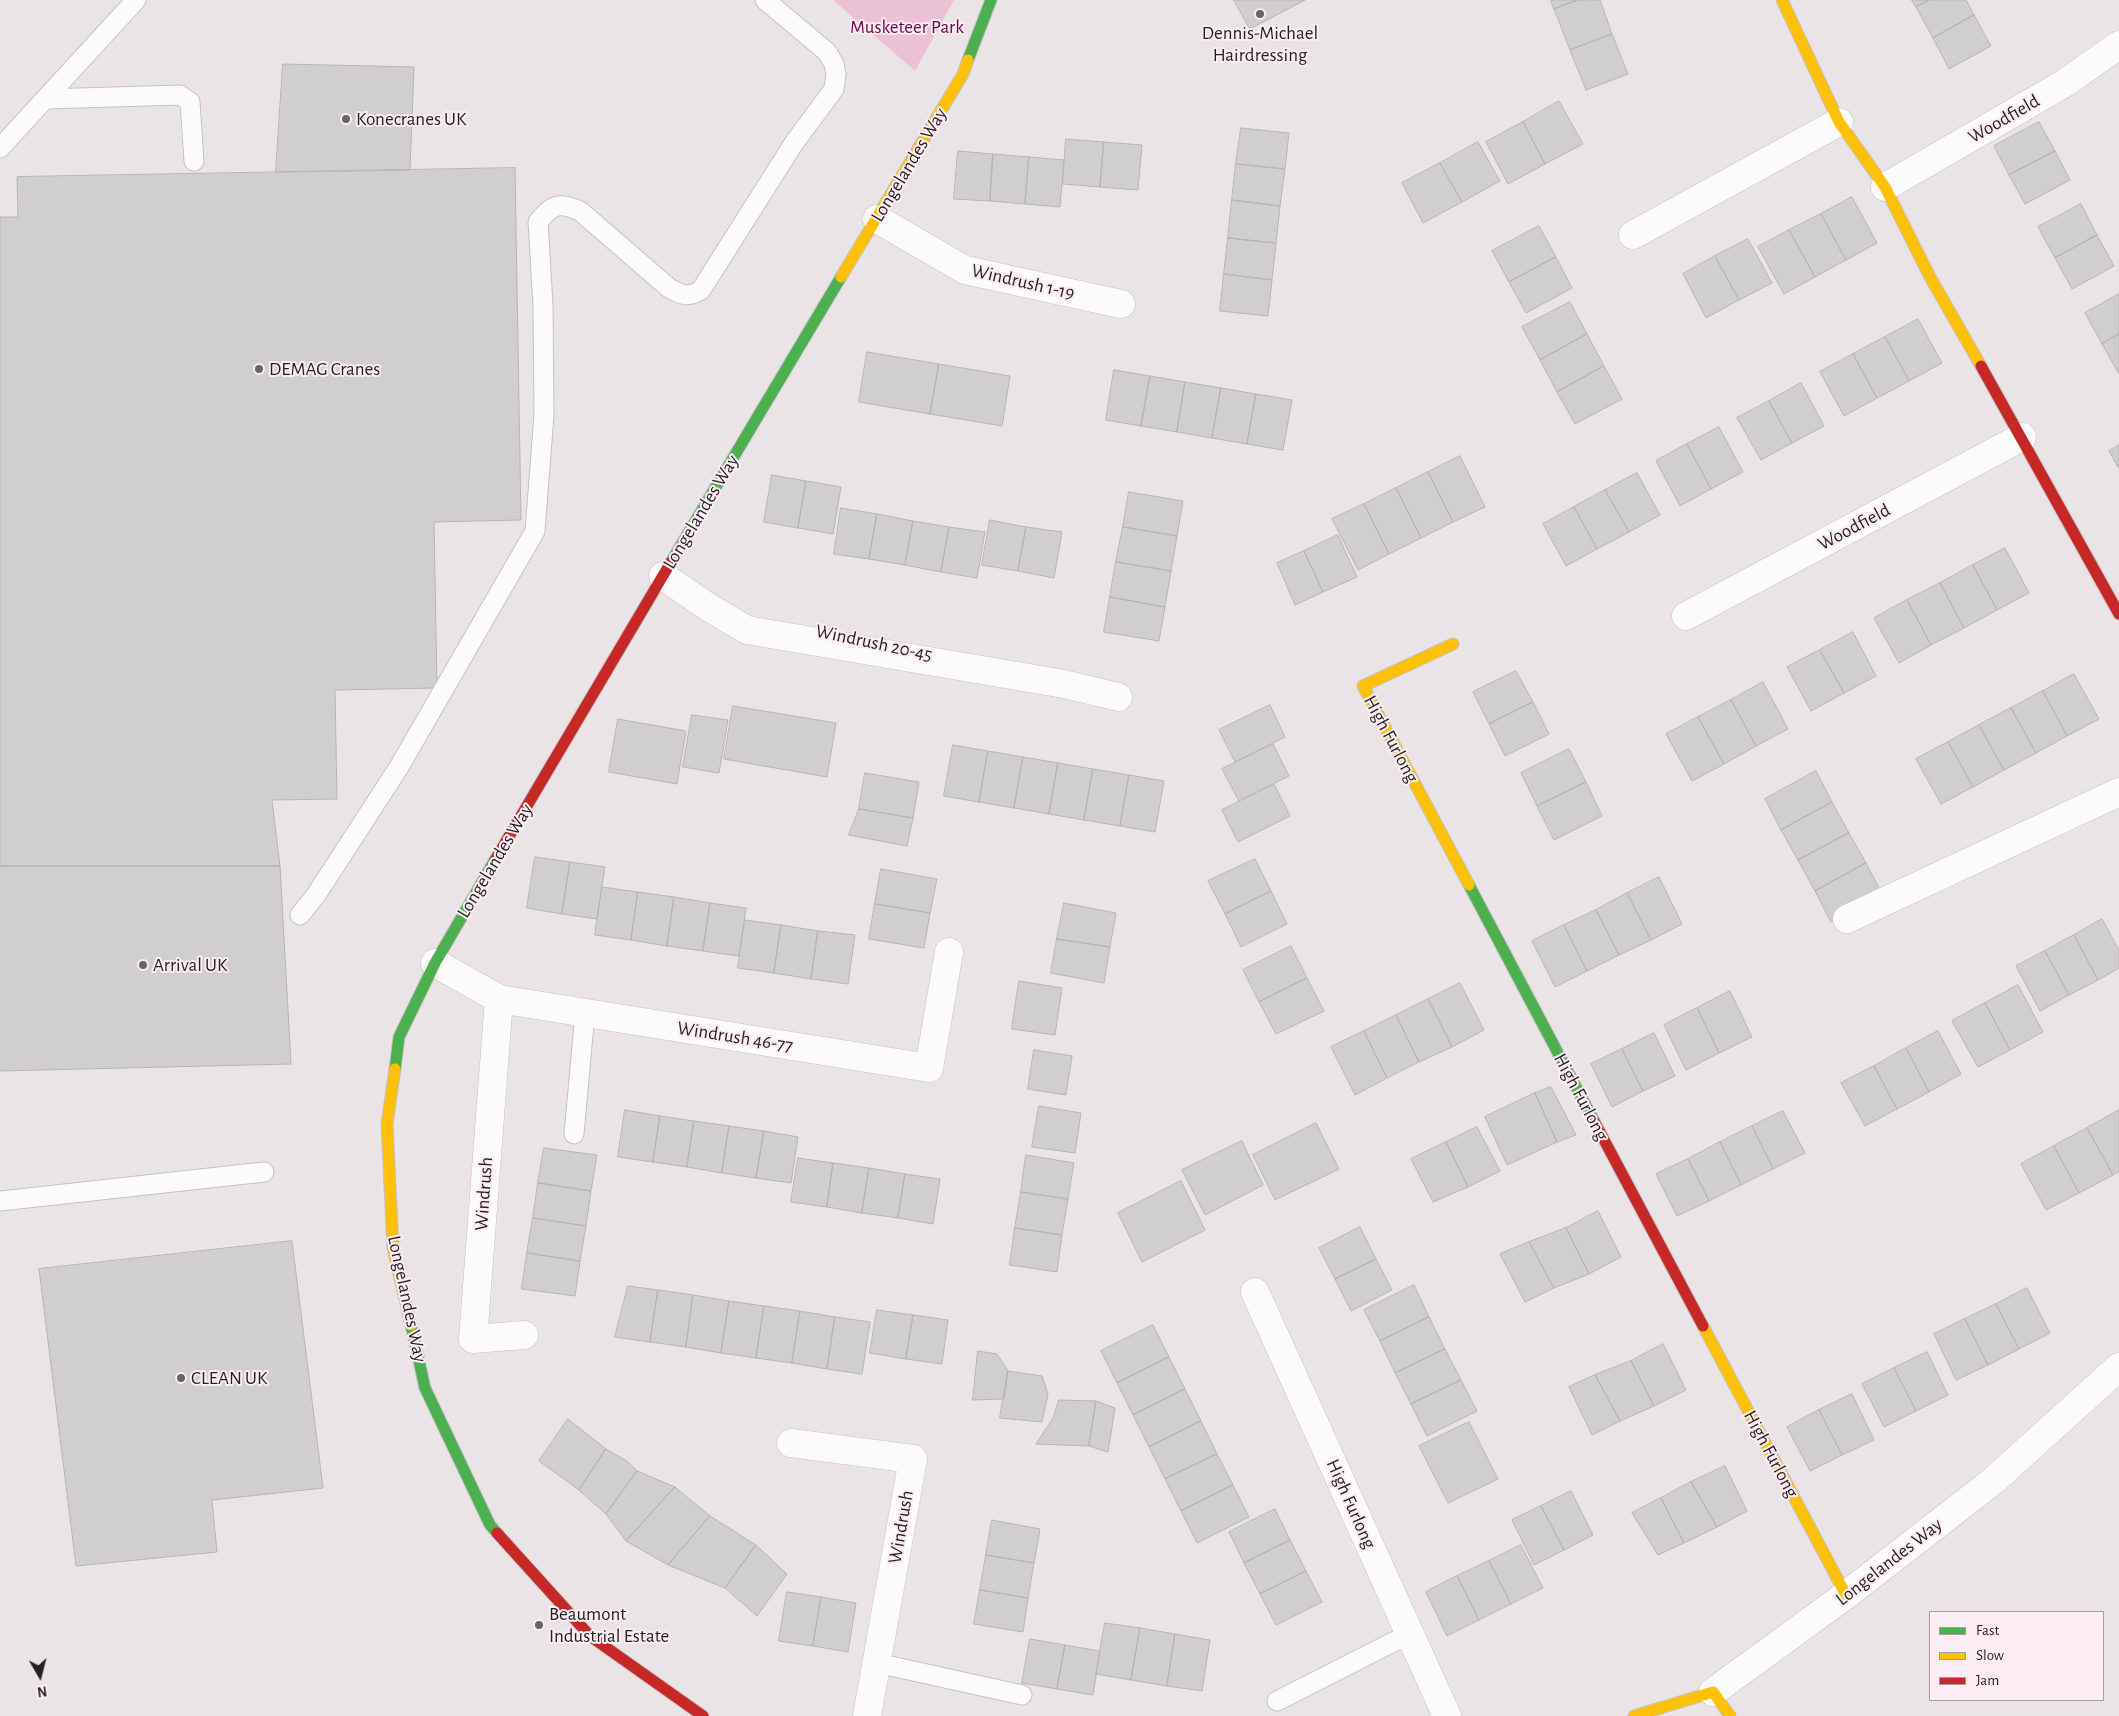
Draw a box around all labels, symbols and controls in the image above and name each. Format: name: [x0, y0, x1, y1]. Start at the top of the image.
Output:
marker: Dennis-Michael Hairdressing: [1254, 8, 1266, 20]
park label: Musketeer Park: [850, 16, 964, 38]
place label: Dennis-Michael Hairdressing: [1202, 22, 1318, 66]
street label: Woodfield: [1964, 90, 2044, 148]
street label: Longelandes Way: [866, 104, 952, 226]
place label: Konecranes UK: [356, 108, 466, 130]
marker: Konecranes UK: [340, 113, 352, 125]
street label: Windrush 1-19: [969, 259, 1077, 305]
place label: DEMAG Cranes: [269, 358, 380, 380]
marker: DEMAG Cranes: [253, 363, 265, 375]
street label: Longelandes Way: [658, 451, 744, 573]
street label: Woodfield: [1814, 499, 1894, 555]
street label: Windrush 20-45: [814, 620, 934, 666]
street label: High Furlong: [1358, 691, 1424, 787]
street label: Longelandes Way: [452, 800, 538, 922]
place label: Arrival UK: [153, 954, 227, 976]
marker: Arrival UK: [137, 959, 149, 971]
street label: Windrush 46-77: [676, 1017, 794, 1057]
street label: High Furlong: [1548, 1049, 1614, 1145]
street label: Windrush: [470, 1156, 498, 1232]
street label: Longelandes Way: [382, 1234, 432, 1364]
place label: CLEAN UK: [191, 1367, 267, 1389]
marker: CLEAN UK: [175, 1372, 187, 1384]
street label: High Furlong: [1738, 1406, 1804, 1502]
street label: High Furlong: [1321, 1456, 1381, 1552]
street label: Windrush: [883, 1489, 919, 1565]
street label: Longelandes Way: [1831, 1513, 1947, 1611]
place label: Beaumont Industrial Estate: [549, 1603, 669, 1647]
legend: [1929, 1611, 2104, 1701]
marker: Beaumont Industrial Estate: [533, 1619, 545, 1631]
text: Fast: [1976, 1623, 1999, 1638]
text: Slow: [1976, 1648, 2004, 1663]
north arrow: [15, 1651, 65, 1701]
text: Jam: [1976, 1673, 1999, 1688]
text: N: [36, 1683, 48, 1698]

